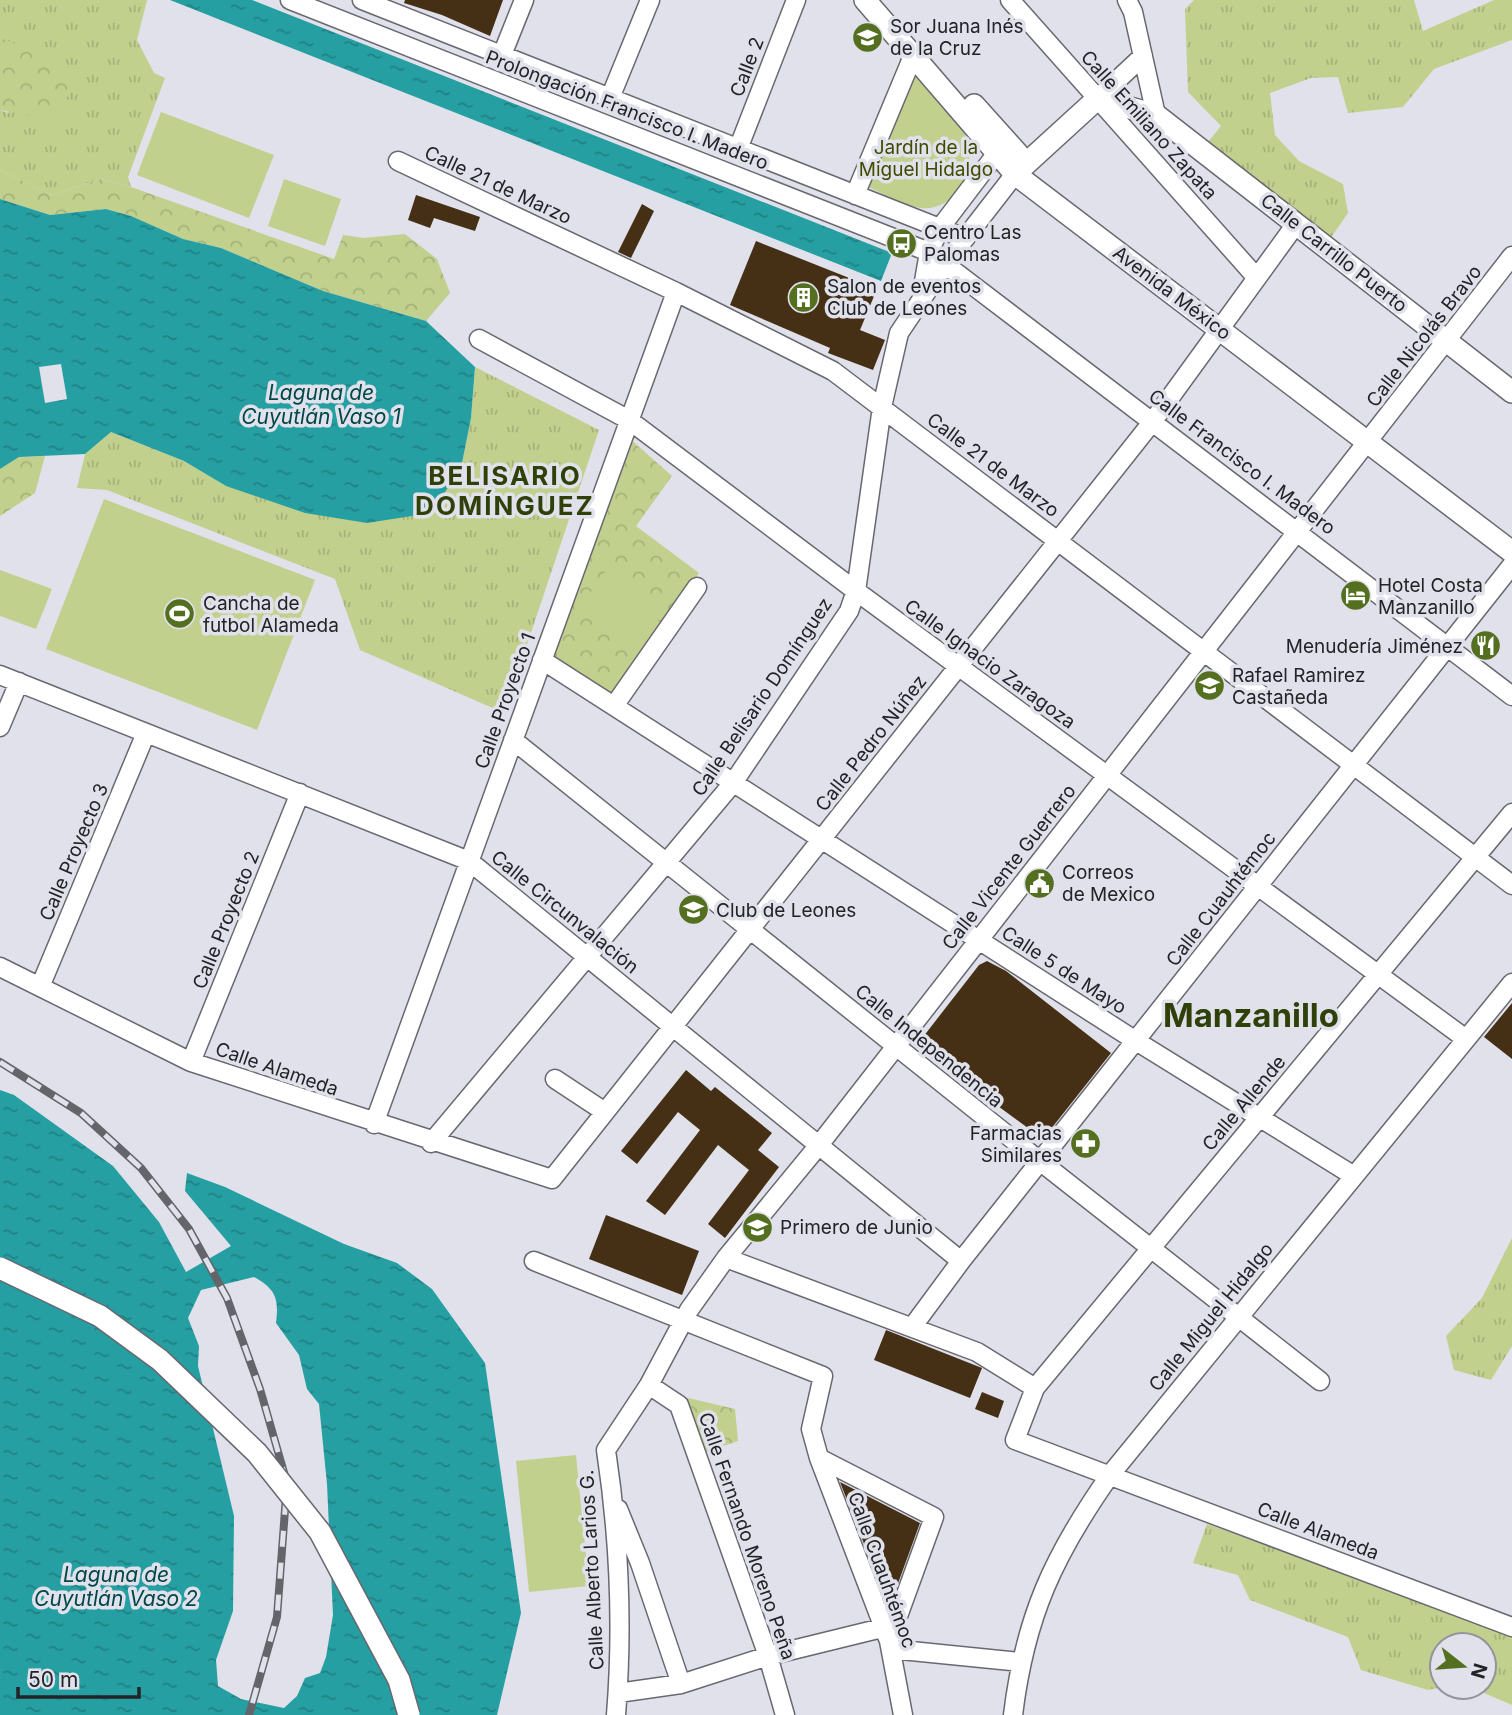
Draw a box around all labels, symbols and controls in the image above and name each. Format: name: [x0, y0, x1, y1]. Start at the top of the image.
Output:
place label: Sor Juana Inés de la Cruz: [890, 15, 1024, 60]
school or university icon: Sor Juana Inés de la Cruz: [850, 20, 884, 54]
street label: Calle 2: [725, 34, 769, 100]
street label: Prolongación Francisco I. Madero: [482, 45, 772, 175]
street label: Calle Emiliano Zapata: [1076, 46, 1222, 204]
park label: Jardín de la Miguel Hidalgo: [859, 136, 993, 181]
street label: Calle 21 de Marzo: [421, 141, 575, 229]
street label: Calle Carrillo Puerto: [1256, 189, 1412, 317]
place label: Centro Las Palomas: [924, 221, 1021, 266]
bus stop icon: Centro Las Palomas: [884, 226, 918, 260]
street label: Avenida México: [1108, 241, 1236, 345]
street label: Calle Nicolás Bravo: [1361, 260, 1487, 412]
place label: Salon de eventos Club de Leones: [827, 275, 981, 320]
building icon: Salon de eventos Club de Leones: [787, 280, 821, 314]
water label: Laguna de Cuyutlán Vaso 1: [241, 380, 401, 429]
street label: Calle Francisco I. Madero: [1144, 384, 1340, 540]
street label: Calle 21 de Marzo: [922, 408, 1064, 522]
district label: BELISARIO DOMÍNGUEZ: [415, 460, 595, 521]
place label: Hotel Costa Manzanillo: [1378, 574, 1483, 619]
hotel icon: Hotel Costa Manzanillo: [1338, 579, 1372, 613]
place label: Cancha de futbol Alameda: [203, 592, 339, 637]
street label: Calle Belisario Domínguez: [687, 594, 837, 800]
street label: Calle Ignacio Zaragoza: [900, 594, 1080, 734]
sports icon: Cancha de futbol Alameda: [163, 597, 197, 631]
restaurant icon: Menudería Jiménez: [1469, 629, 1503, 663]
street label: Calle Proyecto 1: [470, 630, 540, 772]
place label: Menudería Jiménez: [1286, 635, 1463, 658]
place label: Rafael Ramirez Castañeda: [1232, 664, 1365, 709]
school or university icon: Rafael Ramirez Castañeda: [1192, 669, 1226, 703]
street label: Calle Pedro Núñez: [811, 670, 931, 816]
street label: Calle Proyecto 3: [35, 780, 113, 924]
street label: Calle Vicente Guerrero: [937, 780, 1081, 954]
street label: Calle Cuauhtémoc: [1161, 827, 1281, 971]
street label: Calle Circunvalación: [487, 845, 643, 979]
street label: Calle Proyecto 2: [188, 848, 264, 992]
place label: Correos de Mexico: [1062, 861, 1155, 906]
public building icon: Correos de Mexico: [1022, 866, 1056, 900]
school or university icon: Club de Leones: [676, 893, 710, 927]
place label: Club de Leones: [716, 899, 856, 922]
street label: Calle 5 de Mayo: [997, 921, 1131, 1019]
street label: Calle Independencia: [851, 979, 1007, 1113]
district label: Manzanillo: [1163, 995, 1339, 1035]
street label: Calle Alameda: [212, 1037, 342, 1101]
street label: Calle Allende: [1197, 1051, 1291, 1155]
place label: Farmacias Similares: [970, 1122, 1062, 1167]
pharmacy icon: Farmacias Similares: [1068, 1127, 1102, 1161]
school or university icon: Primero de Junio: [740, 1210, 774, 1244]
place label: Primero de Junio: [780, 1216, 933, 1239]
street label: Calle Miguel Hidalgo: [1144, 1238, 1278, 1396]
street label: Calle Fernando Moreno Peña: [694, 1409, 800, 1663]
street label: Calle Alberto Larios G.: [575, 1469, 609, 1671]
street label: Calle Cuauhtémoc: [843, 1489, 921, 1651]
street label: Calle Alameda: [1254, 1497, 1382, 1565]
water label: Laguna de Cuyutlán Vaso 2: [34, 1562, 198, 1611]
north arrow: [1428, 1631, 1498, 1701]
scale bar: [18, 1656, 138, 1700]
text: N: [1466, 1661, 1492, 1681]
text: 50 m: [28, 1667, 78, 1692]

